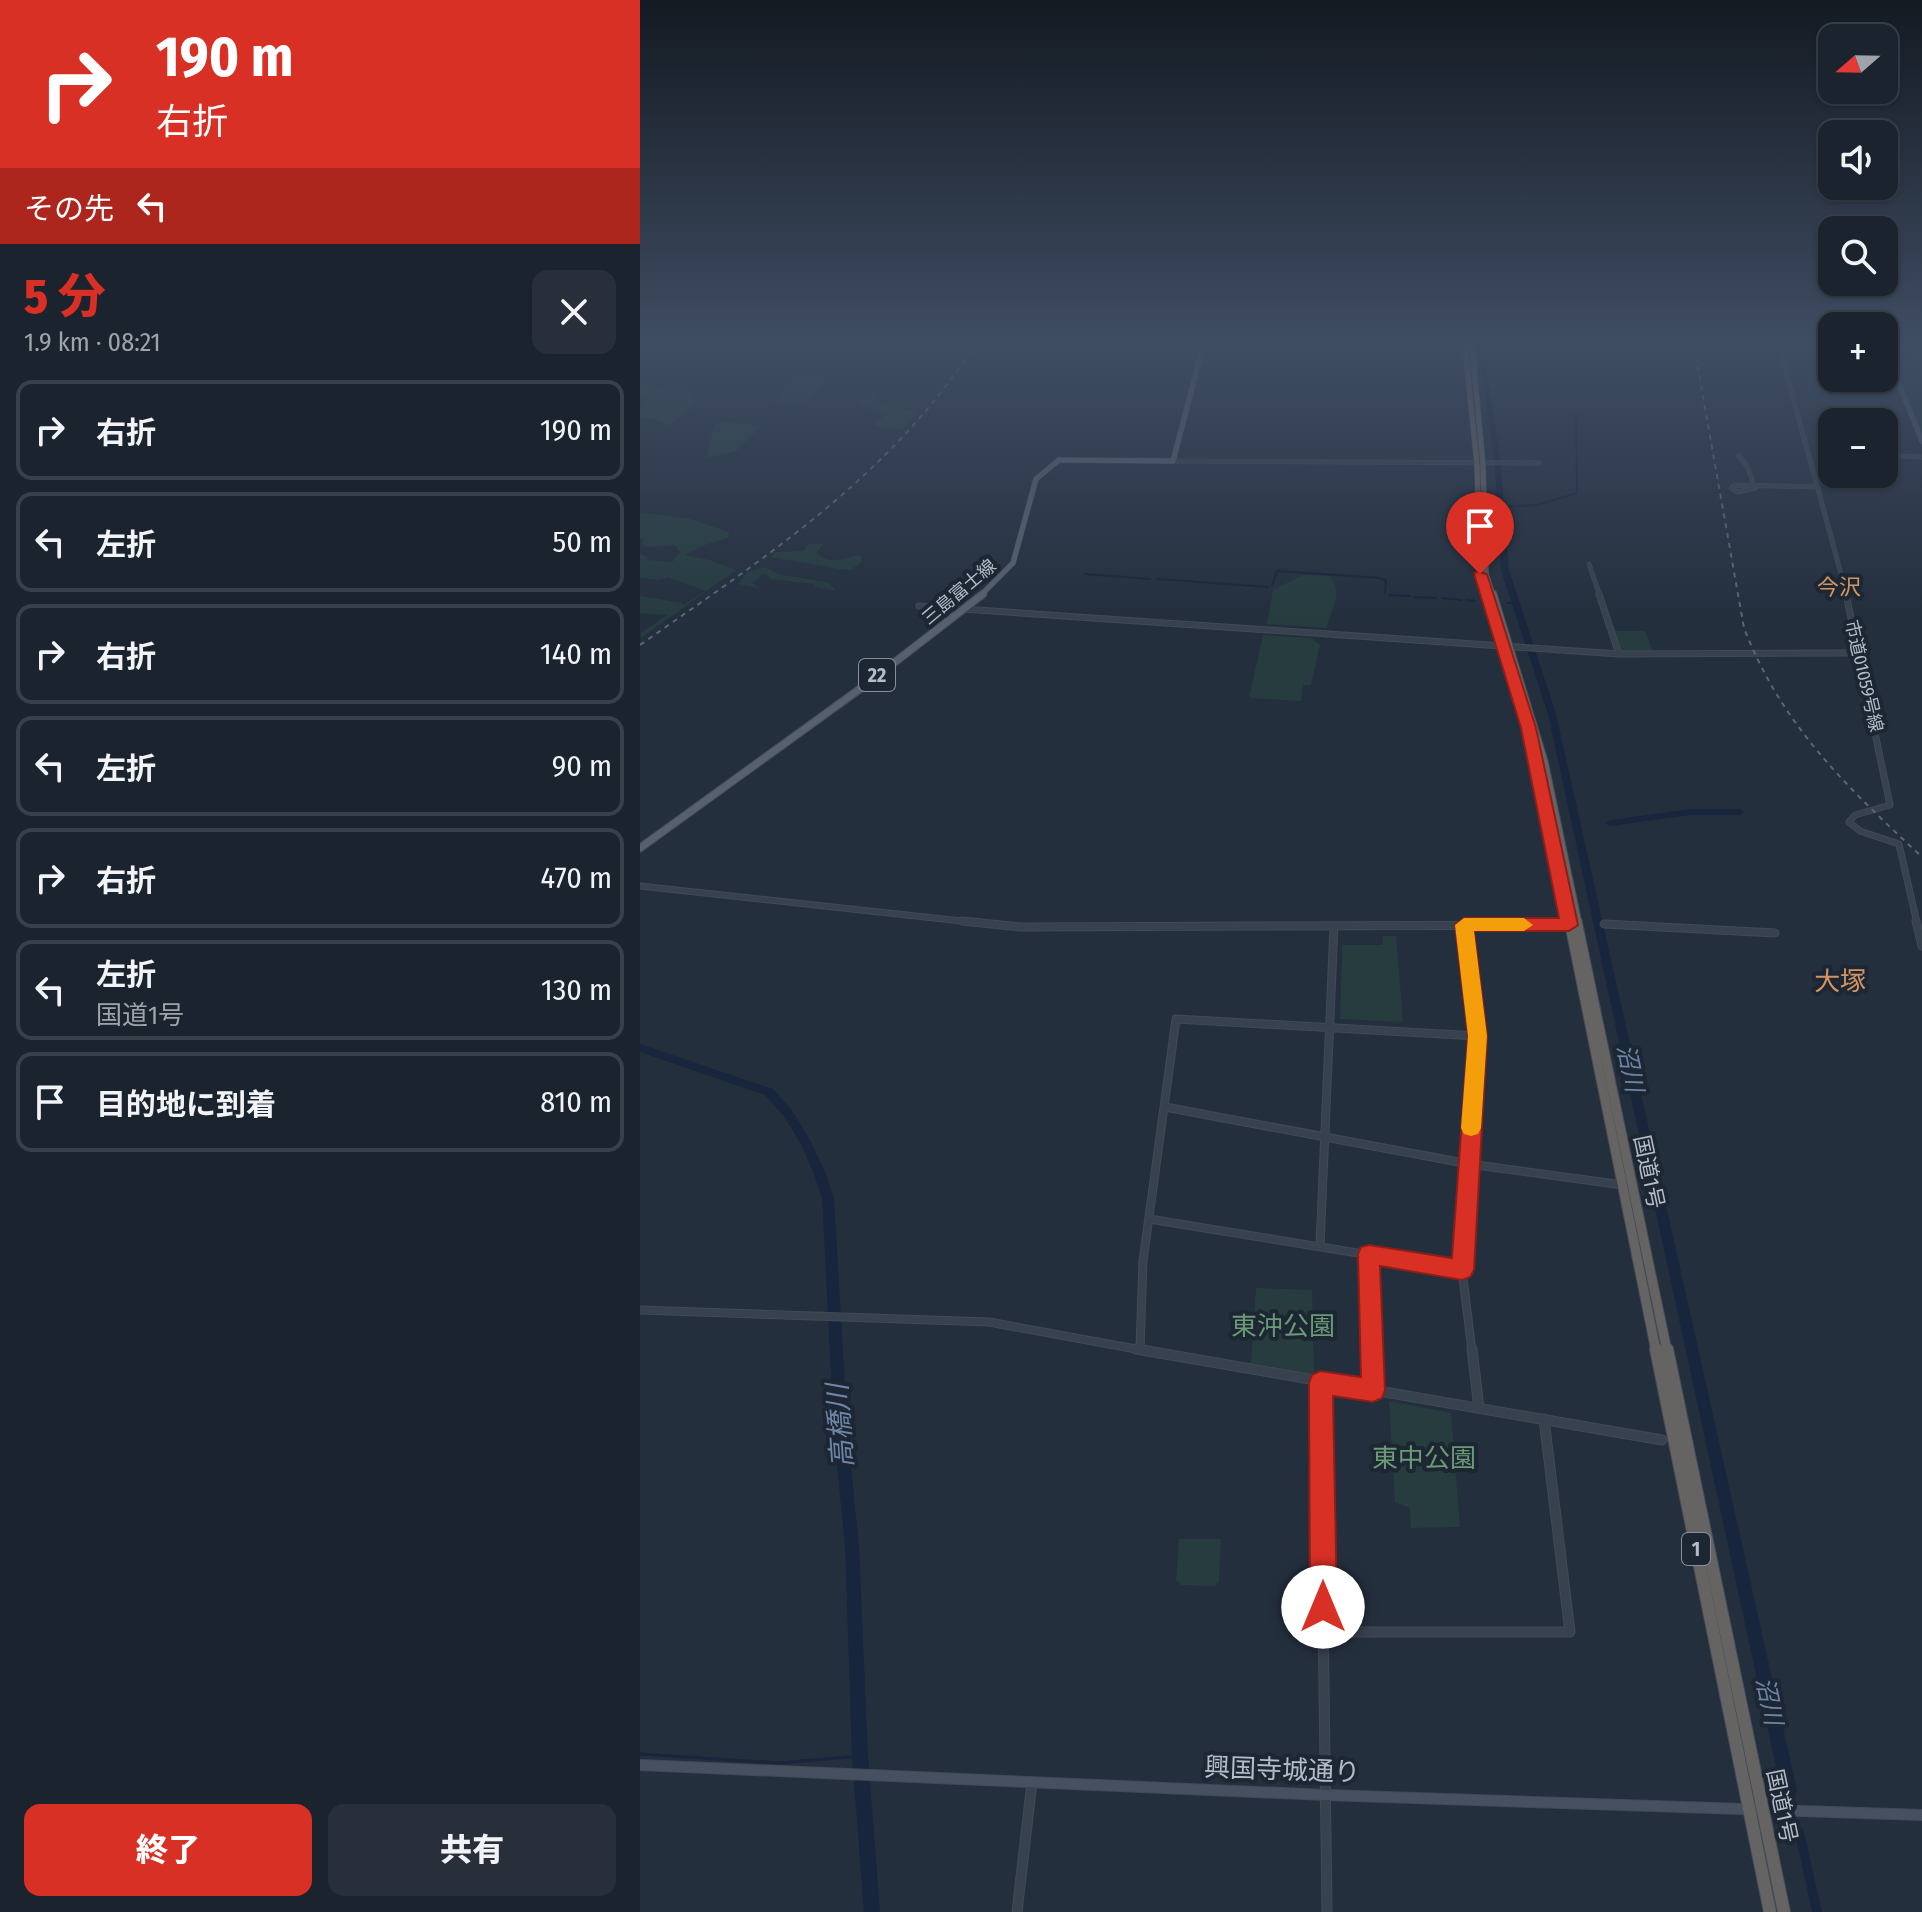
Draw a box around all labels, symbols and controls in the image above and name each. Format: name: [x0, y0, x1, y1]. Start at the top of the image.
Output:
text: 190 m: [156, 24, 294, 91]
north arrow: [1818, 24, 1898, 104]
map controls: [1818, 24, 1898, 488]
icon: right: [24, 32, 128, 136]
text: 右折: [156, 100, 228, 144]
button: sound: [1818, 120, 1898, 200]
icon: left: [130, 184, 174, 228]
text: その先: [24, 191, 114, 227]
button: search: [1818, 216, 1898, 296]
text: 5 分: [24, 268, 106, 326]
button: close: [532, 270, 616, 354]
button: +: [1818, 312, 1898, 392]
text: 1.9 km · 08:21: [24, 327, 161, 358]
icon: right: [28, 408, 72, 452]
button: −: [1818, 408, 1898, 488]
text: 190 m: [540, 412, 612, 448]
text: 右折: [96, 415, 156, 451]
pin: [1446, 492, 1514, 574]
icon: arrive: [1458, 504, 1502, 548]
icon: left: [28, 520, 72, 564]
text: 50 m: [552, 524, 612, 560]
text: 左折: [96, 527, 156, 563]
street label: 三島富士線: [917, 555, 1001, 629]
district label: 今沢: [1817, 574, 1861, 601]
street label: 市道01059号線: [1840, 618, 1888, 734]
icon: right: [28, 632, 72, 676]
text: 140 m: [540, 636, 612, 672]
text: 右折: [96, 639, 156, 675]
road number: 22: [859, 659, 895, 691]
icon: left: [28, 744, 72, 788]
text: 90 m: [552, 748, 612, 784]
text: 左折: [96, 751, 156, 787]
icon: right: [28, 856, 72, 900]
text: 470 m: [540, 860, 612, 896]
text: 右折: [96, 863, 156, 899]
text: 左折: [96, 957, 156, 993]
district label: 大塚: [1814, 966, 1866, 997]
icon: left: [28, 968, 72, 1012]
text: 130 m: [541, 972, 612, 1008]
text: 国道1号: [96, 1000, 184, 1031]
water label: 沼川: [1611, 1042, 1649, 1097]
icon: arrive: [28, 1080, 72, 1124]
text: 810 m: [540, 1084, 612, 1120]
text: 目的地に到着: [96, 1087, 276, 1123]
street label: 国道1号: [1628, 1133, 1670, 1211]
park label: 東沖公園: [1231, 1311, 1335, 1342]
water label: 高橋川: [820, 1380, 859, 1469]
park label: 東中公園: [1372, 1443, 1476, 1474]
road number: 1: [1682, 1533, 1710, 1565]
position arrow: [1281, 1565, 1365, 1649]
water label: 沼川: [1750, 1675, 1788, 1730]
street label: 興国寺城通り: [1203, 1752, 1361, 1788]
street label: 国道1号: [1761, 1767, 1803, 1845]
button: 終了: [24, 1804, 312, 1896]
button: 共有: [328, 1804, 616, 1896]

